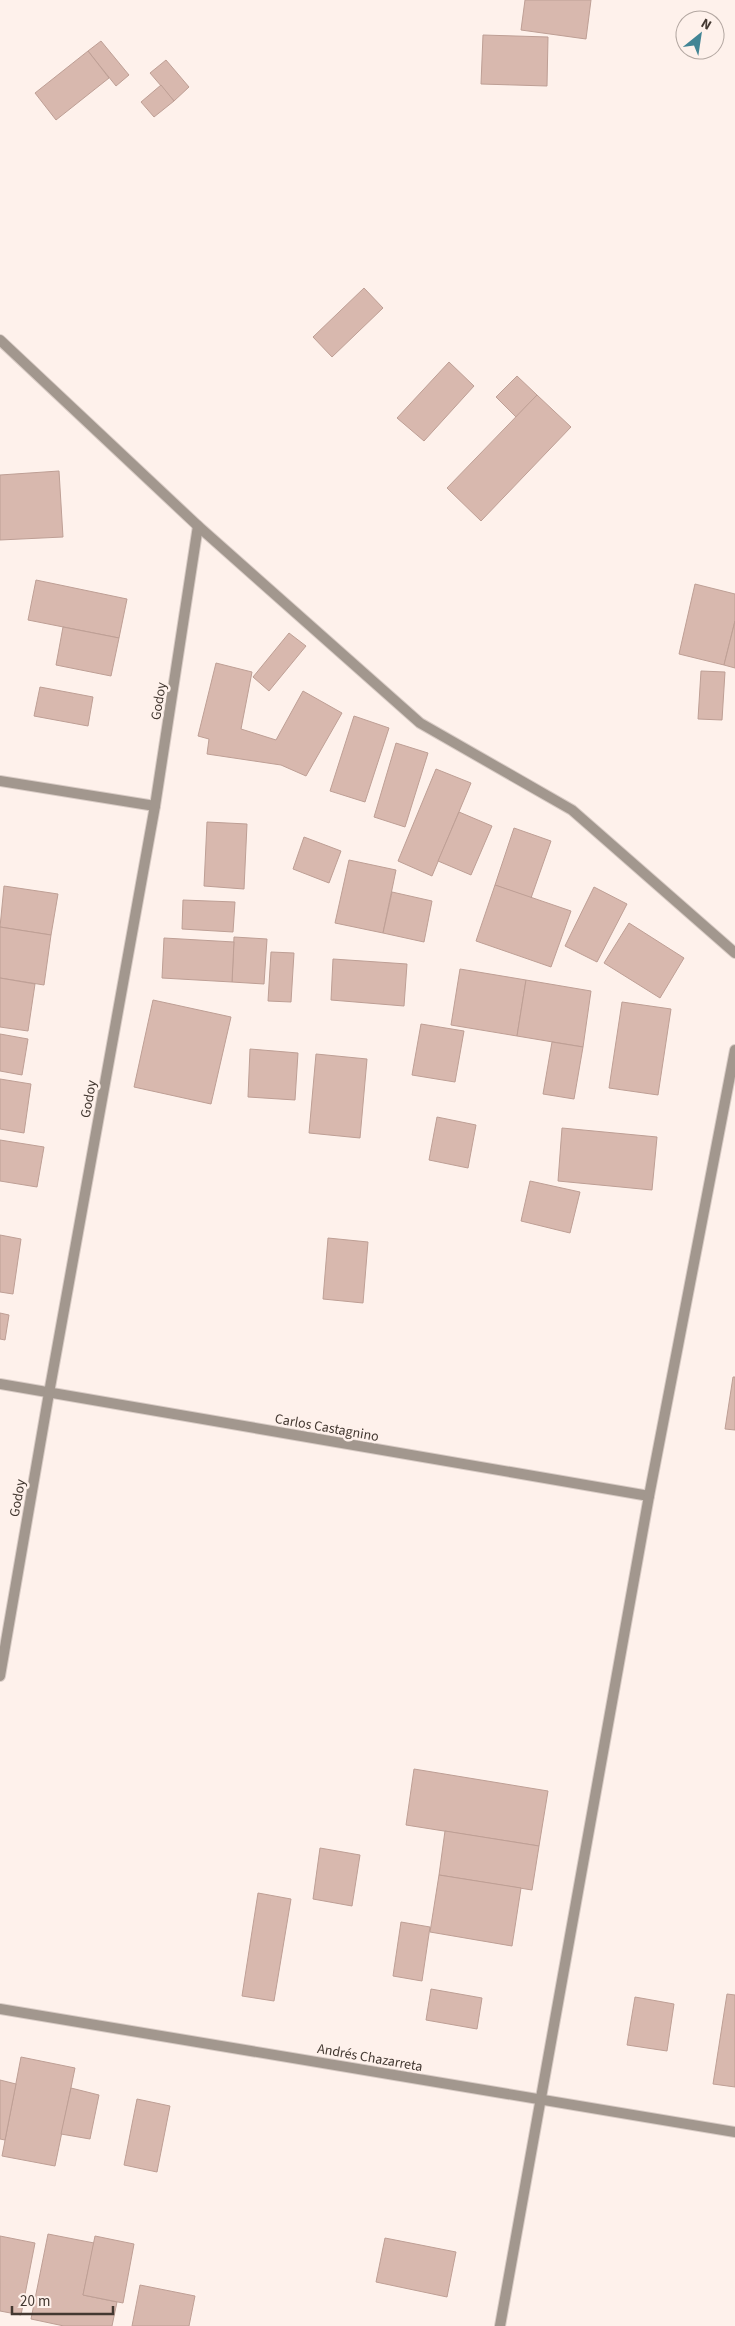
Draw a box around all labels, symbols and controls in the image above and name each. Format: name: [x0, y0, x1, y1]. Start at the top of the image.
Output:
north arrow: [675, 10, 725, 60]
text: N: [697, 14, 715, 36]
street label: Godoy: [146, 680, 172, 722]
street label: Godoy: [76, 1078, 102, 1120]
street label: Carlos Castagnino: [273, 1409, 380, 1447]
street label: Godoy: [5, 1477, 31, 1519]
street label: Andrés Chazarreta: [316, 2039, 424, 2077]
scale bar: [12, 2284, 114, 2316]
text: 20 m: [20, 2291, 50, 2312]

